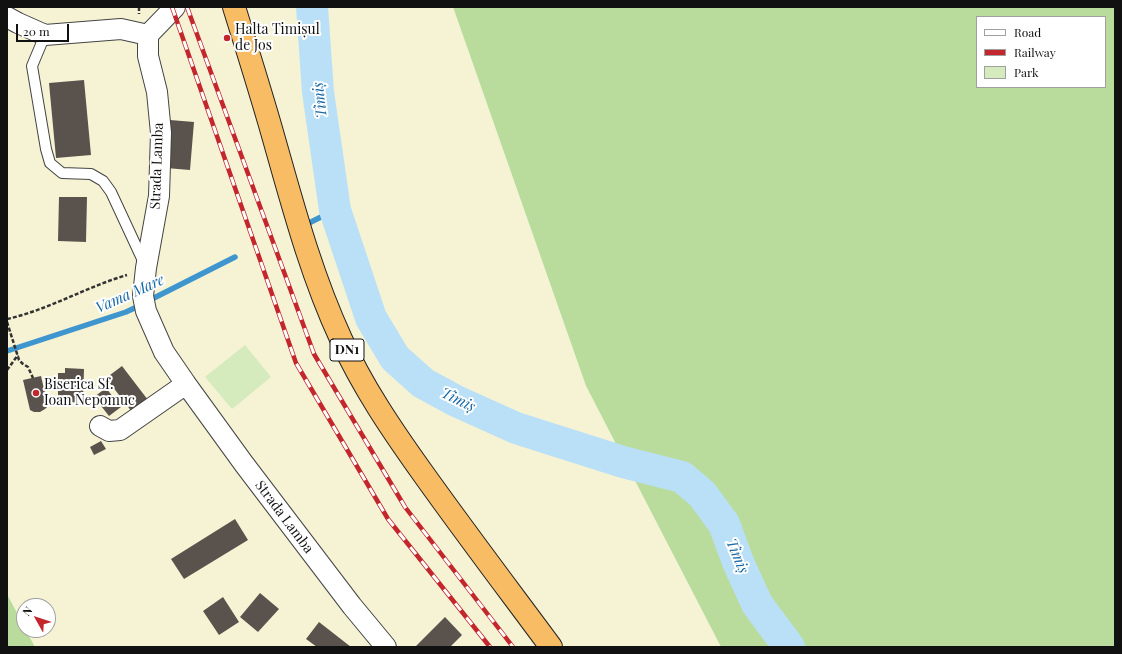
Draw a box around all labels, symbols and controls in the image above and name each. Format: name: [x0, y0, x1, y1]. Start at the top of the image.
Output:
scale bar: [18, 16, 71, 42]
legend: [976, 16, 1106, 88]
place label: Halta Timișul de Jos: [235, 22, 320, 54]
text: 20 m: [23, 23, 50, 39]
text: Road: [1014, 24, 1041, 40]
marker: Halta Timișul de Jos: [222, 33, 232, 43]
text: Railway: [1014, 44, 1056, 60]
text: Park: [1014, 64, 1039, 80]
water label: Timiș: [309, 81, 331, 119]
street label: Strada Lamba: [147, 122, 167, 210]
water label: Vama Mare: [93, 271, 167, 317]
road number: DN1: [330, 339, 364, 361]
place label: Biserica Sf. Ioan Nepomuc: [44, 377, 135, 410]
water label: Timiș: [438, 384, 478, 416]
marker: Biserica Sf. Ioan Nepomuc: [31, 388, 41, 398]
street label: Strada Lamba: [251, 477, 317, 557]
water label: Timiș: [722, 536, 752, 576]
north arrow: [16, 598, 56, 638]
text: N: [19, 603, 35, 619]

